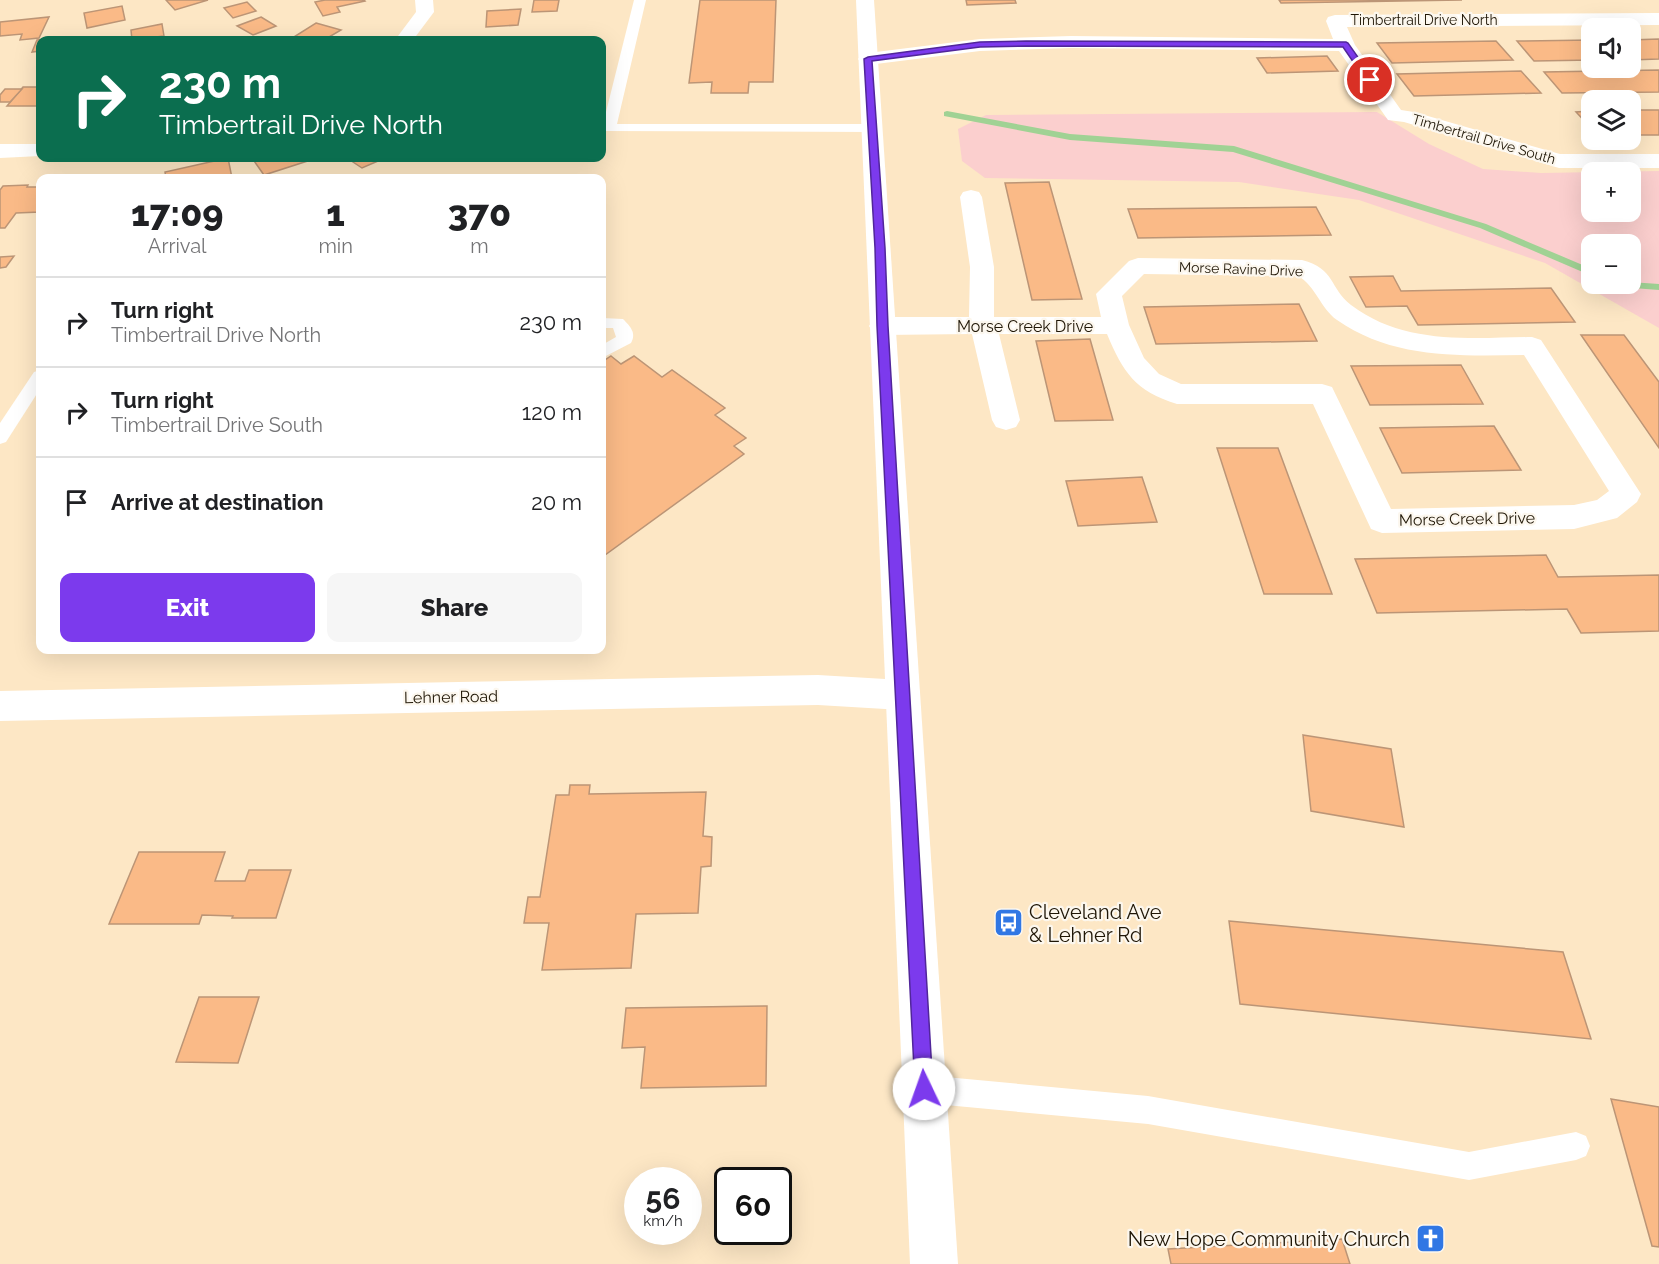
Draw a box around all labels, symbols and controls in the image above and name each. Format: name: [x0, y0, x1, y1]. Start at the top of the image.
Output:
street label: Timbertrail Drive North: [1350, 12, 1498, 28]
map controls: [1581, 18, 1641, 294]
button: sound: [1581, 18, 1641, 78]
pin: [1344, 54, 1395, 105]
text: 230 m: [159, 59, 281, 108]
icon: right: [60, 60, 138, 138]
icon: arrive: [1353, 63, 1386, 96]
button: layers: [1581, 90, 1641, 150]
text: Timbertrail Drive North: [159, 109, 443, 140]
street label: Timbertrail Drive South: [1410, 111, 1558, 167]
button: +: [1581, 162, 1641, 222]
text: 17:09: [131, 192, 223, 234]
text: 1: [326, 192, 345, 234]
text: 370: [448, 192, 511, 234]
text: Arrival: [148, 234, 207, 258]
text: min: [318, 234, 353, 258]
text: m: [470, 234, 489, 258]
button: −: [1581, 234, 1641, 294]
street label: Morse Ravine Drive: [1179, 259, 1303, 279]
text: Turn right: [111, 297, 214, 323]
icon: right: [60, 306, 93, 339]
text: 230 m: [519, 309, 582, 335]
street label: Morse Creek Drive: [957, 317, 1093, 336]
text: Timbertrail Drive North: [111, 323, 321, 347]
text: Turn right: [111, 387, 214, 413]
icon: right: [60, 396, 93, 429]
text: 120 m: [522, 399, 582, 425]
text: Timbertrail Drive South: [111, 413, 323, 437]
icon: arrive: [60, 486, 93, 519]
text: Arrive at destination: [111, 489, 324, 515]
text: 20 m: [531, 489, 582, 515]
street label: Morse Creek Drive: [1399, 508, 1535, 530]
button: Exit: [60, 573, 315, 642]
button: Share: [327, 573, 582, 642]
street label: Lehner Road: [404, 687, 498, 707]
place label: Cleveland Ave & Lehner Rd: [1029, 900, 1162, 947]
bus stop icon: Cleveland Ave & Lehner Rd: [992, 907, 1024, 939]
position arrow: [892, 1057, 956, 1121]
speed limit sign: 60: [714, 1167, 792, 1245]
text: 56: [646, 1181, 680, 1216]
text: km/h: [643, 1212, 683, 1230]
church icon: New Hope Community Church: [1415, 1223, 1447, 1255]
place label: New Hope Community Church: [1128, 1227, 1410, 1251]

